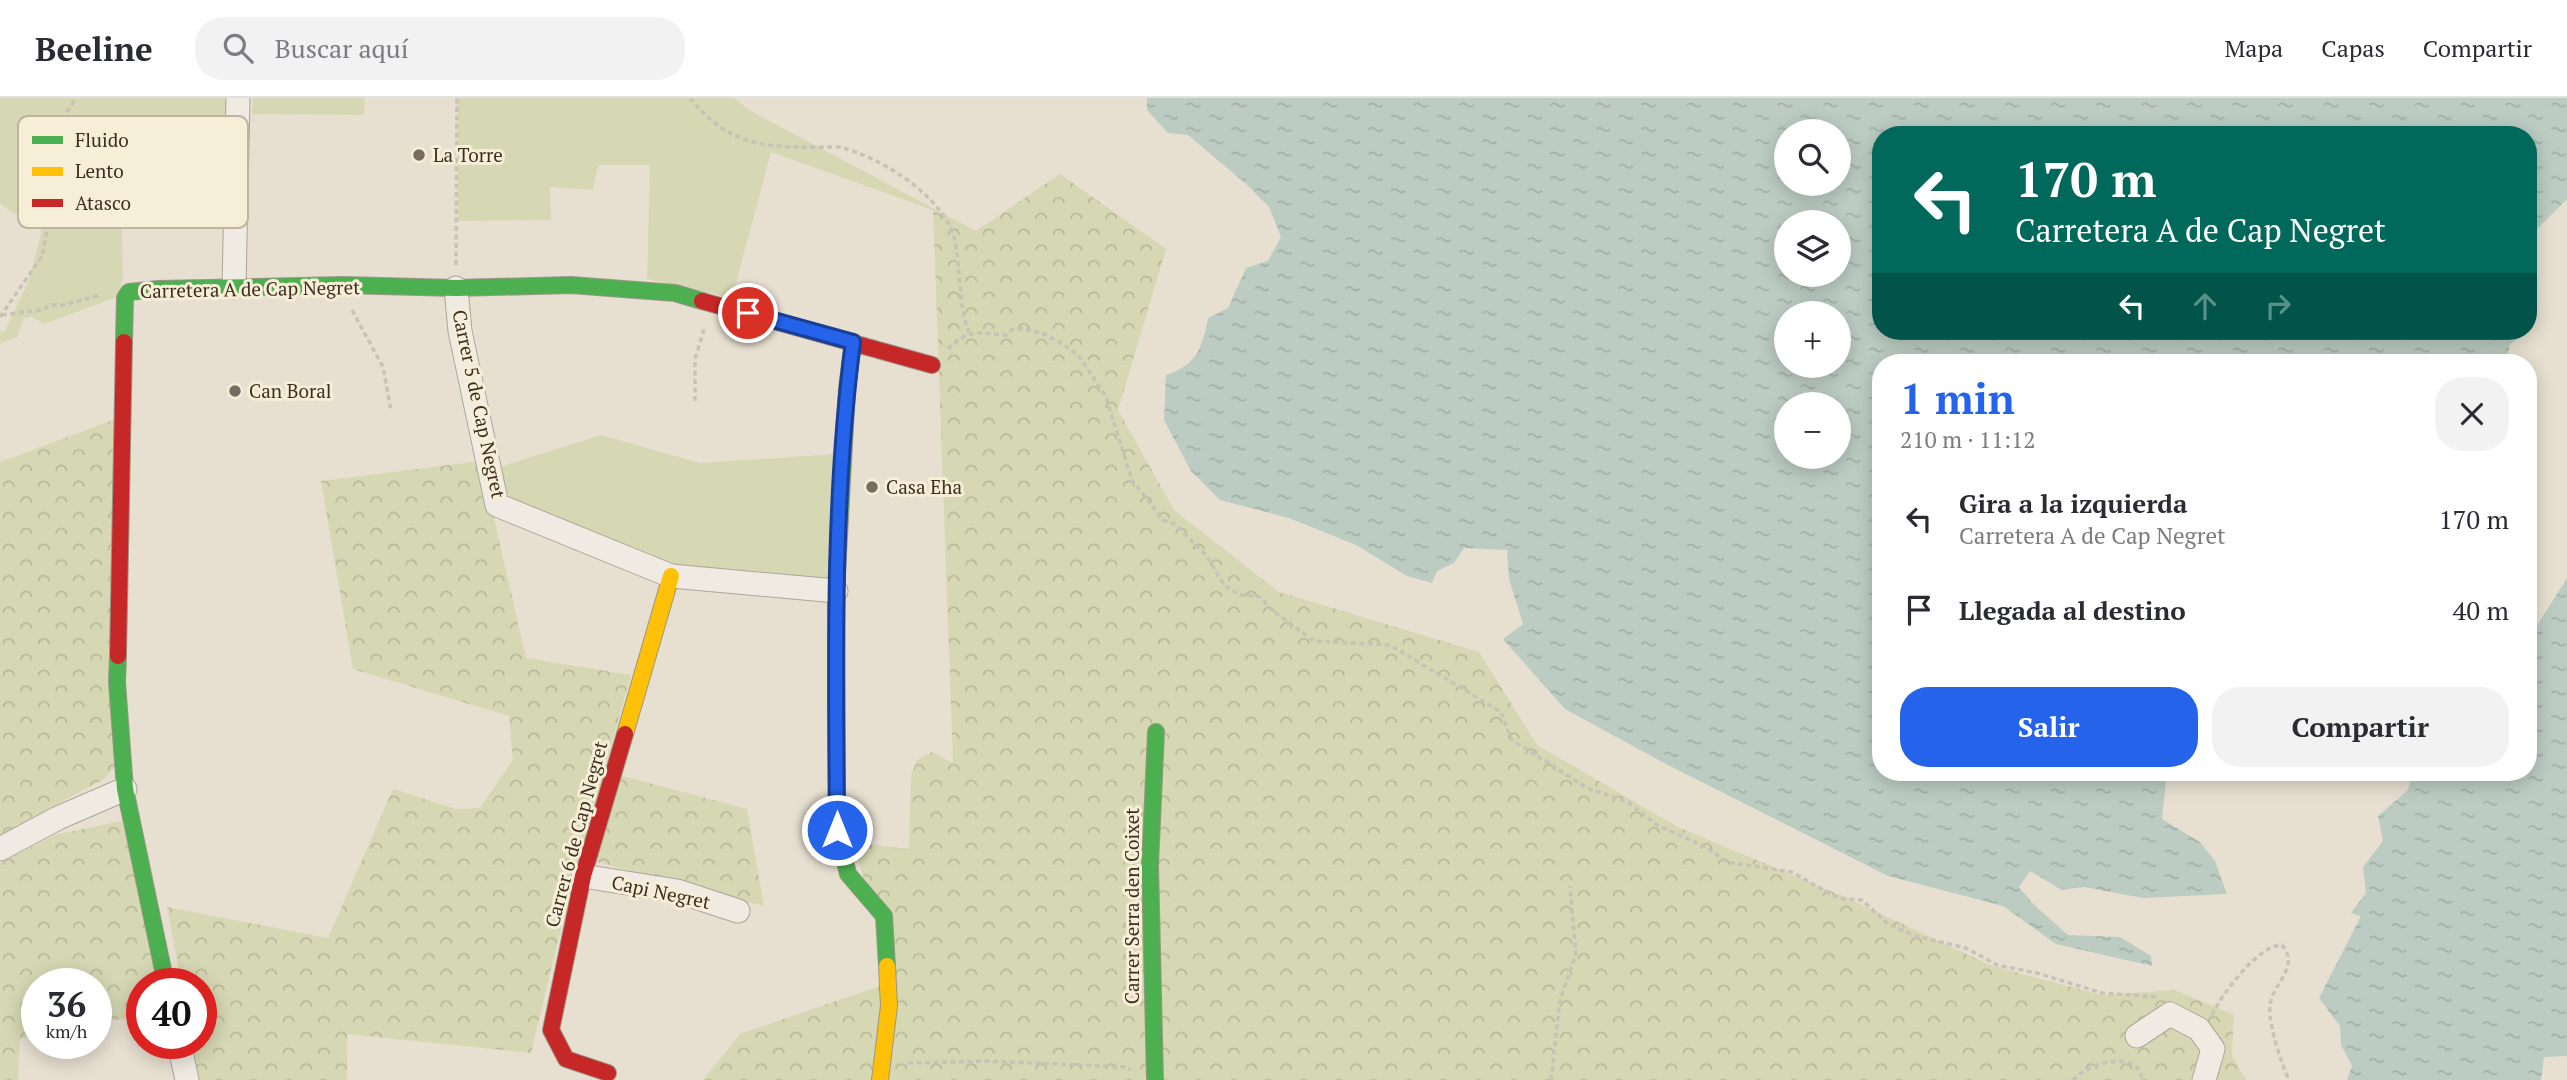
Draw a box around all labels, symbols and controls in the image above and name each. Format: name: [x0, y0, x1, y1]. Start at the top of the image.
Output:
search box: [195, 17, 685, 80]
text: Beeline: [35, 27, 153, 70]
icon: search: [219, 29, 257, 67]
text: Buscar aquí: [275, 31, 409, 65]
text: Mapa: [2225, 32, 2283, 64]
text: Capas: [2321, 32, 2385, 64]
text: Compartir: [2423, 32, 2532, 64]
legend: [18, 116, 248, 228]
map controls: [1774, 119, 1851, 469]
button: search: [1774, 119, 1851, 196]
text: Fluido: [75, 127, 129, 152]
place label: La Torre: [433, 142, 503, 167]
text: 170 m: [2015, 146, 2157, 211]
marker: La Torre: [411, 147, 427, 163]
icon: left: [1900, 154, 1991, 245]
text: Lento: [75, 158, 124, 183]
text: Atasco: [75, 190, 131, 215]
text: Carretera A de Cap Negret: [2015, 209, 2386, 251]
button: layers: [1774, 210, 1851, 287]
street label: Carretera A de Cap Negret: [140, 274, 360, 303]
pin: [718, 283, 778, 343]
icon: left: [2113, 287, 2151, 325]
icon: ahead: [2186, 287, 2224, 325]
icon: right: [2259, 287, 2297, 325]
icon: arrive: [729, 294, 767, 332]
button: +: [1774, 301, 1851, 378]
street label: Carrer 5 de Cap Negret: [447, 307, 512, 500]
text: 1 min: [1900, 370, 2015, 426]
button: close: [2435, 377, 2509, 451]
place label: Can Boral: [249, 378, 332, 403]
marker: Can Boral: [227, 383, 243, 399]
button: −: [1774, 392, 1851, 469]
text: 210 m · 11:12: [1900, 424, 2035, 455]
place label: Casa Eha: [886, 474, 962, 499]
marker: Casa Eha: [864, 479, 880, 495]
text: Gira a la izquierda: [1959, 486, 2187, 520]
icon: left: [1900, 500, 1938, 538]
text: 170 m: [2439, 502, 2509, 536]
text: Carretera A de Cap Negret: [1959, 520, 2226, 551]
icon: arrive: [1900, 591, 1938, 629]
text: Llegada al destino: [1959, 593, 2186, 627]
text: 40 m: [2453, 593, 2509, 627]
button: Salir: [1900, 687, 2198, 767]
button: Compartir: [2212, 687, 2509, 767]
street label: Carrer 6 de Cap Negret: [539, 738, 612, 930]
position arrow: [800, 793, 874, 867]
street label: Carrer Serra den Coixet: [1119, 808, 1144, 1004]
street label: Capi Negret: [609, 869, 713, 914]
speed limit sign: 40: [126, 968, 217, 1059]
text: 36: [47, 981, 86, 1027]
text: km/h: [46, 1019, 87, 1043]

